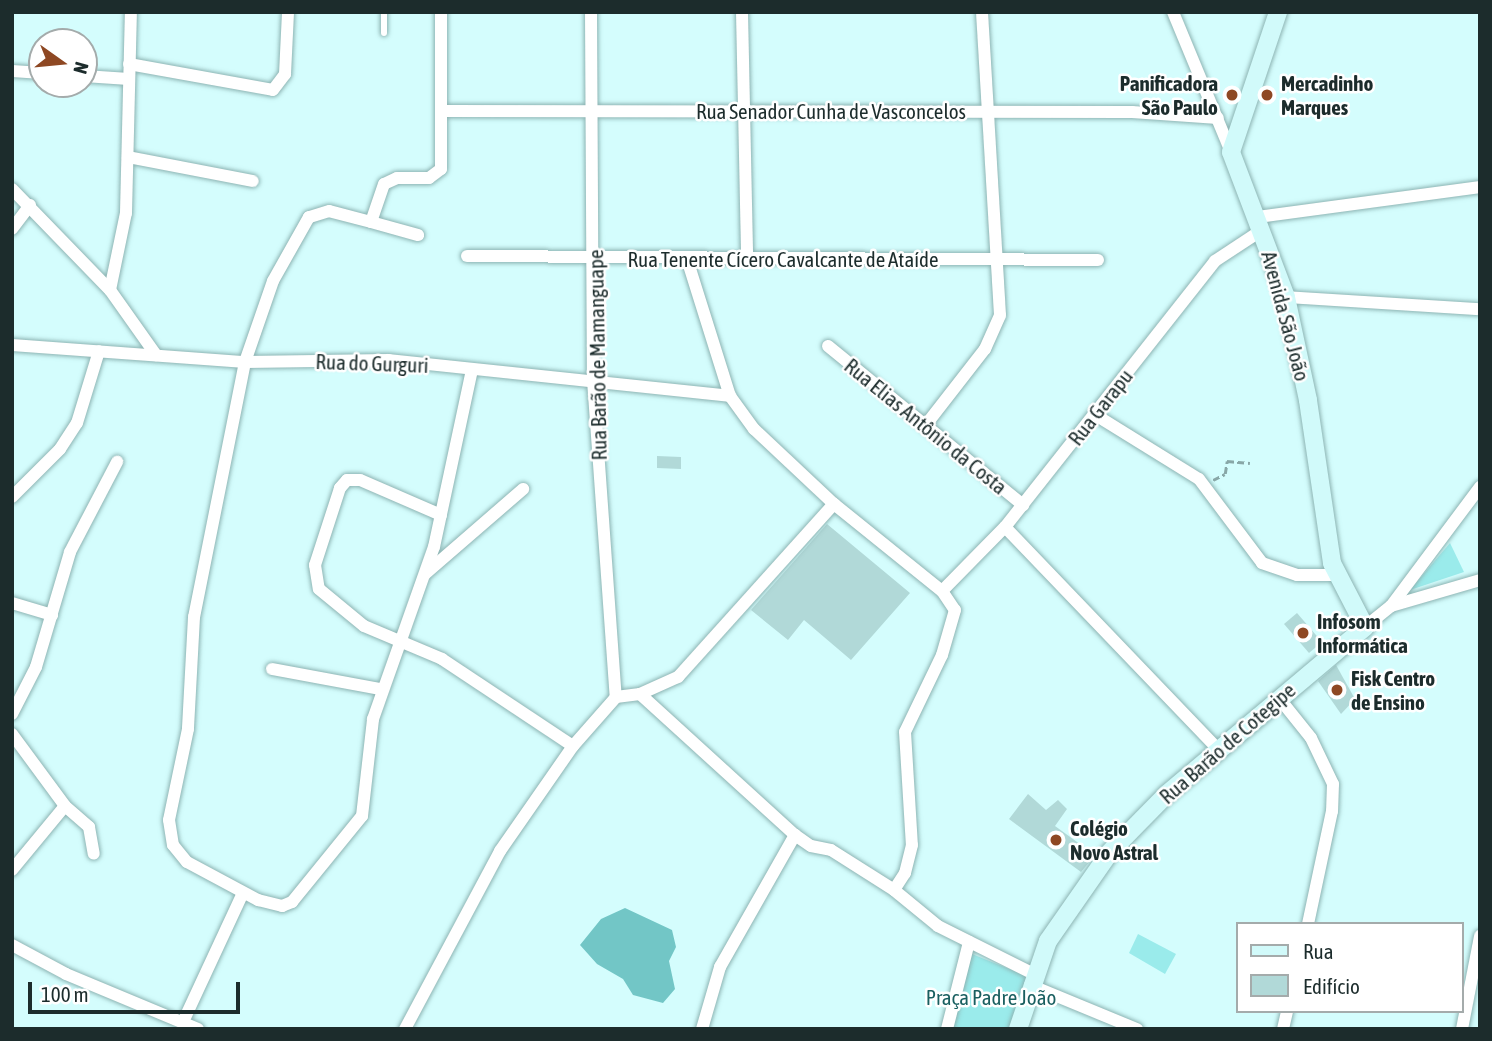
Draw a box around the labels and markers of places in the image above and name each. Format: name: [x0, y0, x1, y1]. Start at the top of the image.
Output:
place label: Panificadora São Paulo: [1120, 70, 1218, 120]
place label: Mercadinho Marques: [1281, 70, 1373, 120]
marker: Panificadora São Paulo: [1224, 87, 1240, 103]
marker: Mercadinho Marques: [1259, 87, 1275, 103]
place label: Infosom Informática: [1317, 608, 1408, 658]
marker: Infosom Informática: [1295, 625, 1311, 641]
place label: Fisk Centro de Ensino: [1351, 665, 1435, 715]
marker: Fisk Centro de Ensino: [1329, 682, 1345, 698]
place label: Colégio Novo Astral: [1070, 815, 1158, 865]
marker: Colégio Novo Astral: [1048, 832, 1064, 848]

